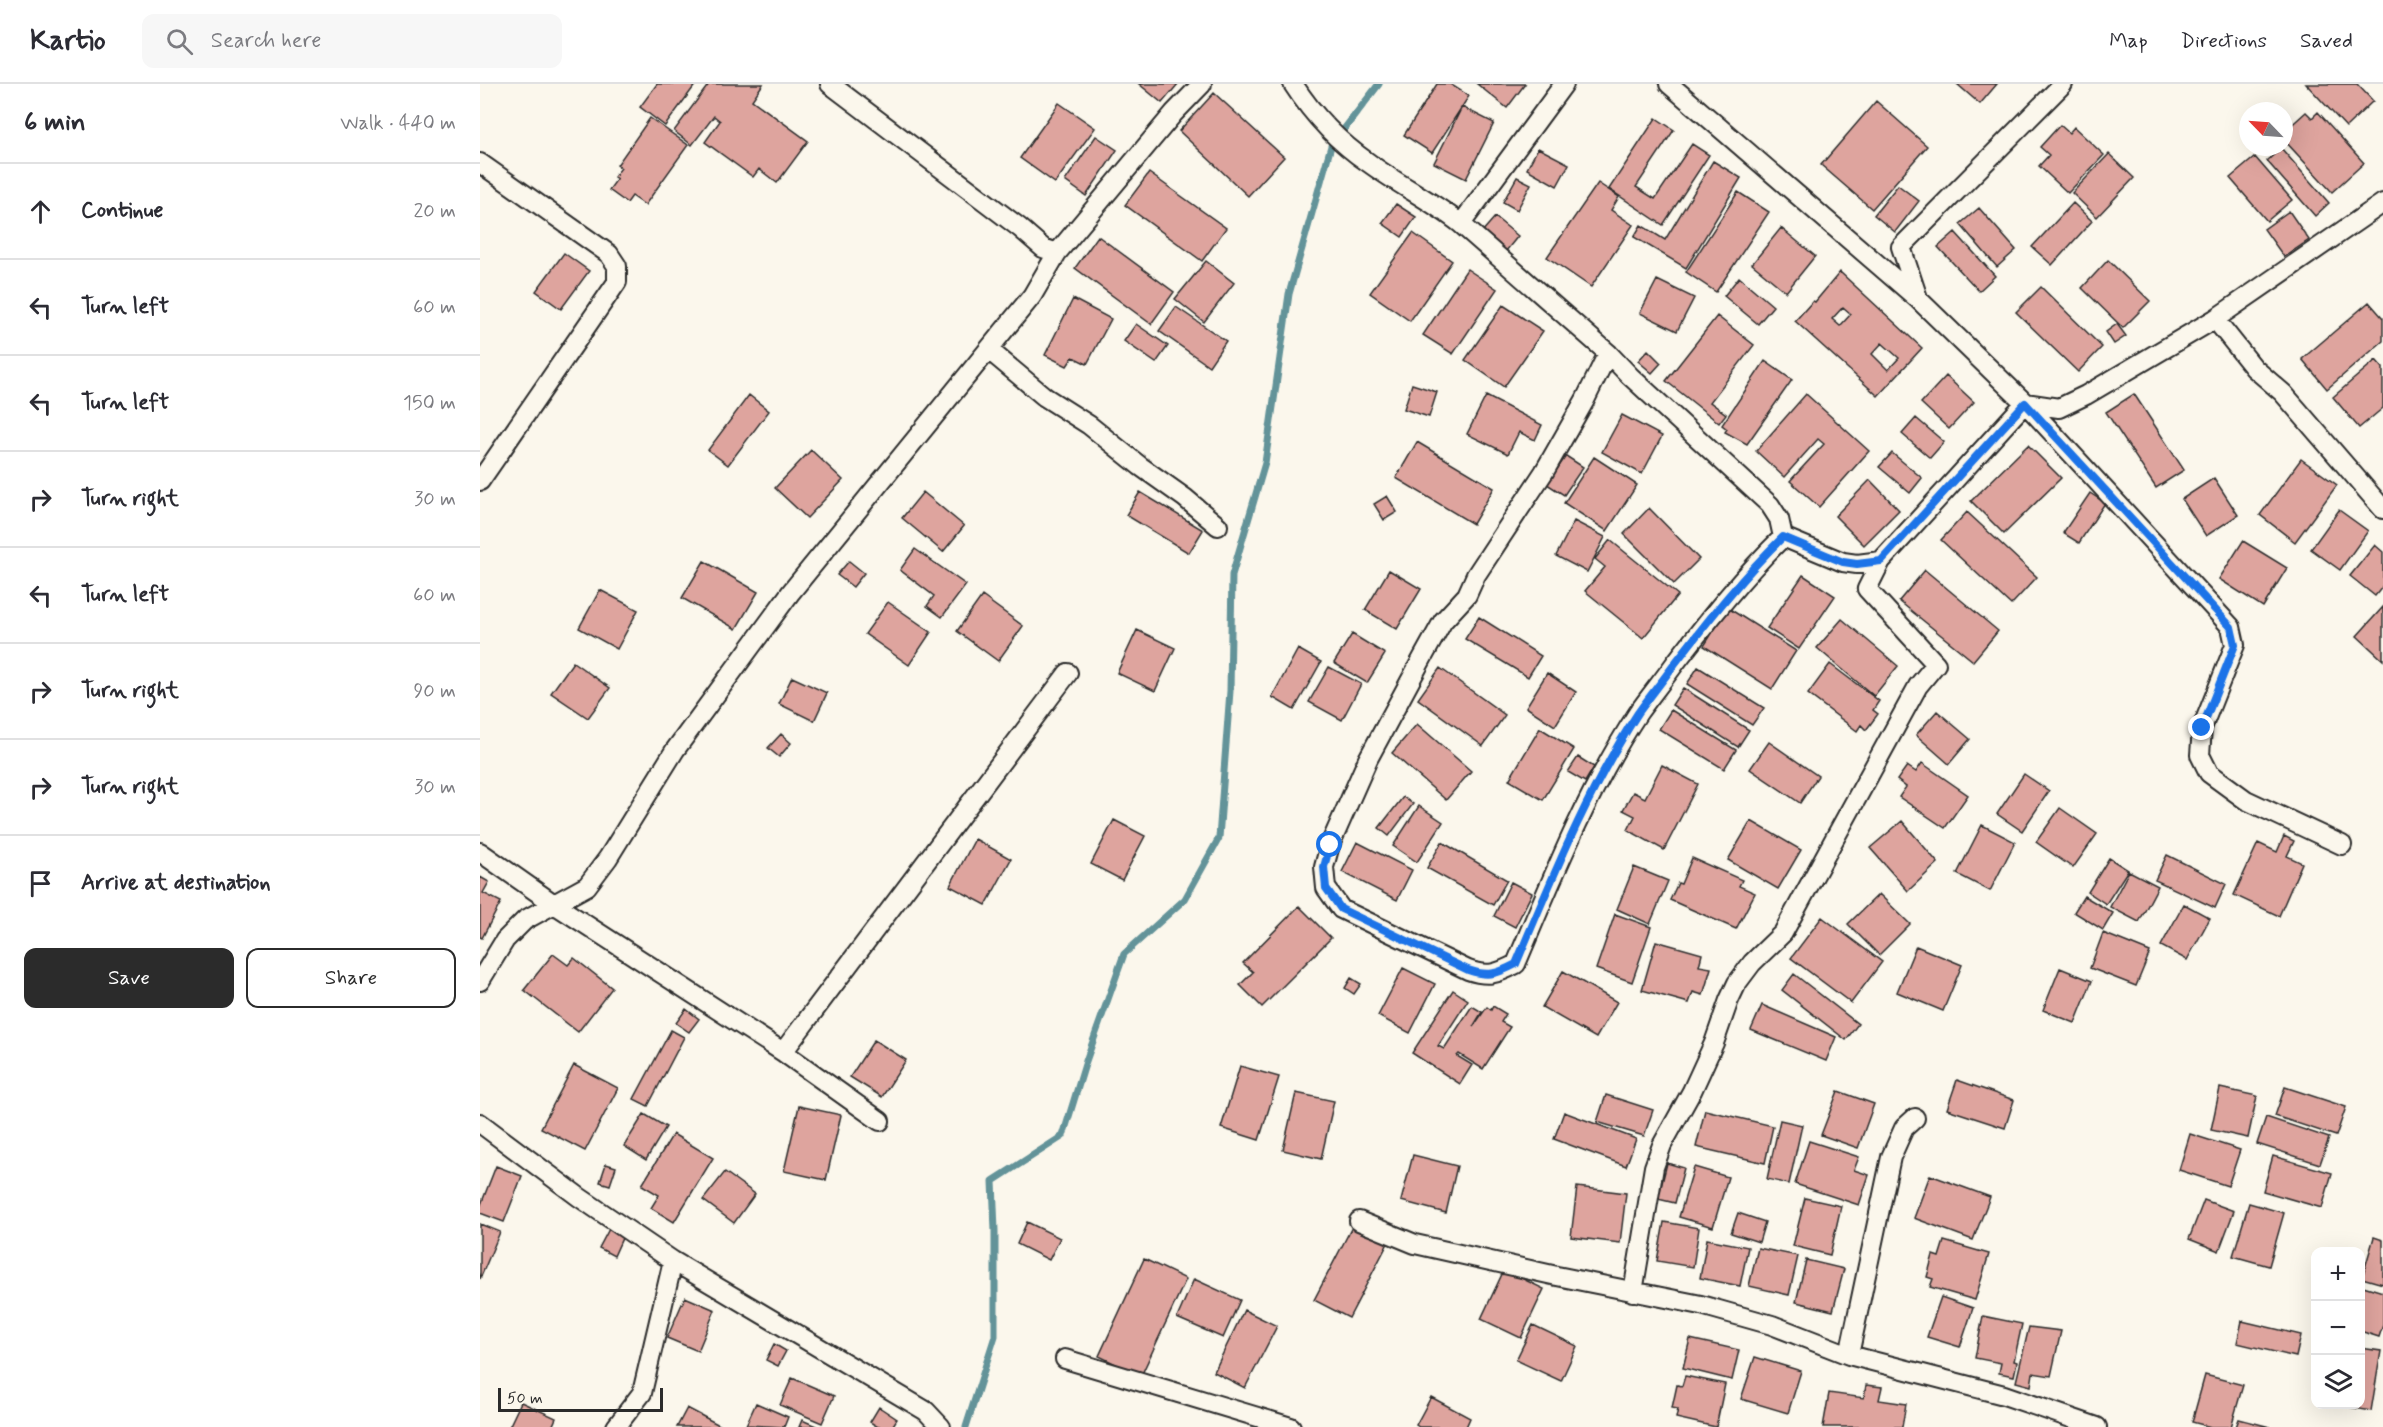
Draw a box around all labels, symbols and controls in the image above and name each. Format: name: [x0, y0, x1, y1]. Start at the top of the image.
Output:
search box: [142, 14, 562, 68]
text: Kartio: [30, 23, 106, 60]
icon: search: [163, 25, 196, 58]
text: Search here: [211, 27, 322, 55]
text: Map: [2109, 27, 2148, 55]
text: Directions: [2181, 27, 2267, 55]
text: Saved: [2300, 27, 2353, 55]
north arrow: [2239, 102, 2293, 156]
text: 6 min: [24, 106, 86, 140]
text: Walk · 440 m: [340, 110, 456, 137]
icon: ahead: [24, 195, 57, 228]
text: Continue: [81, 197, 163, 225]
text: 20 m: [413, 198, 456, 225]
icon: left: [24, 291, 57, 324]
text: Turn left: [81, 293, 169, 321]
text: 60 m: [413, 294, 456, 321]
icon: left: [24, 387, 57, 420]
text: Turn left: [81, 389, 169, 417]
text: 150 m: [403, 390, 456, 417]
icon: right: [24, 483, 57, 516]
text: Turn right: [81, 485, 179, 513]
text: 30 m: [414, 486, 456, 513]
icon: left: [24, 579, 57, 612]
text: Turn left: [81, 581, 169, 609]
text: 60 m: [413, 582, 456, 609]
icon: right: [24, 675, 57, 708]
text: Turn right: [81, 677, 179, 705]
text: 90 m: [413, 678, 456, 705]
route end: [2188, 714, 2214, 740]
icon: right: [24, 771, 57, 804]
text: Turn right: [81, 773, 179, 801]
text: 30 m: [414, 774, 456, 801]
route start: [1316, 831, 1342, 857]
icon: arrive: [24, 867, 57, 900]
text: Arrive at destination: [81, 869, 271, 897]
button: Save: [24, 948, 234, 1008]
button: Share: [246, 948, 456, 1008]
map controls: [2311, 1247, 2365, 1409]
button: +: [2311, 1247, 2365, 1301]
button: −: [2311, 1301, 2365, 1355]
button: layers: [2311, 1355, 2365, 1409]
scale bar: [498, 1385, 663, 1412]
text: 50 m: [507, 1388, 543, 1409]

